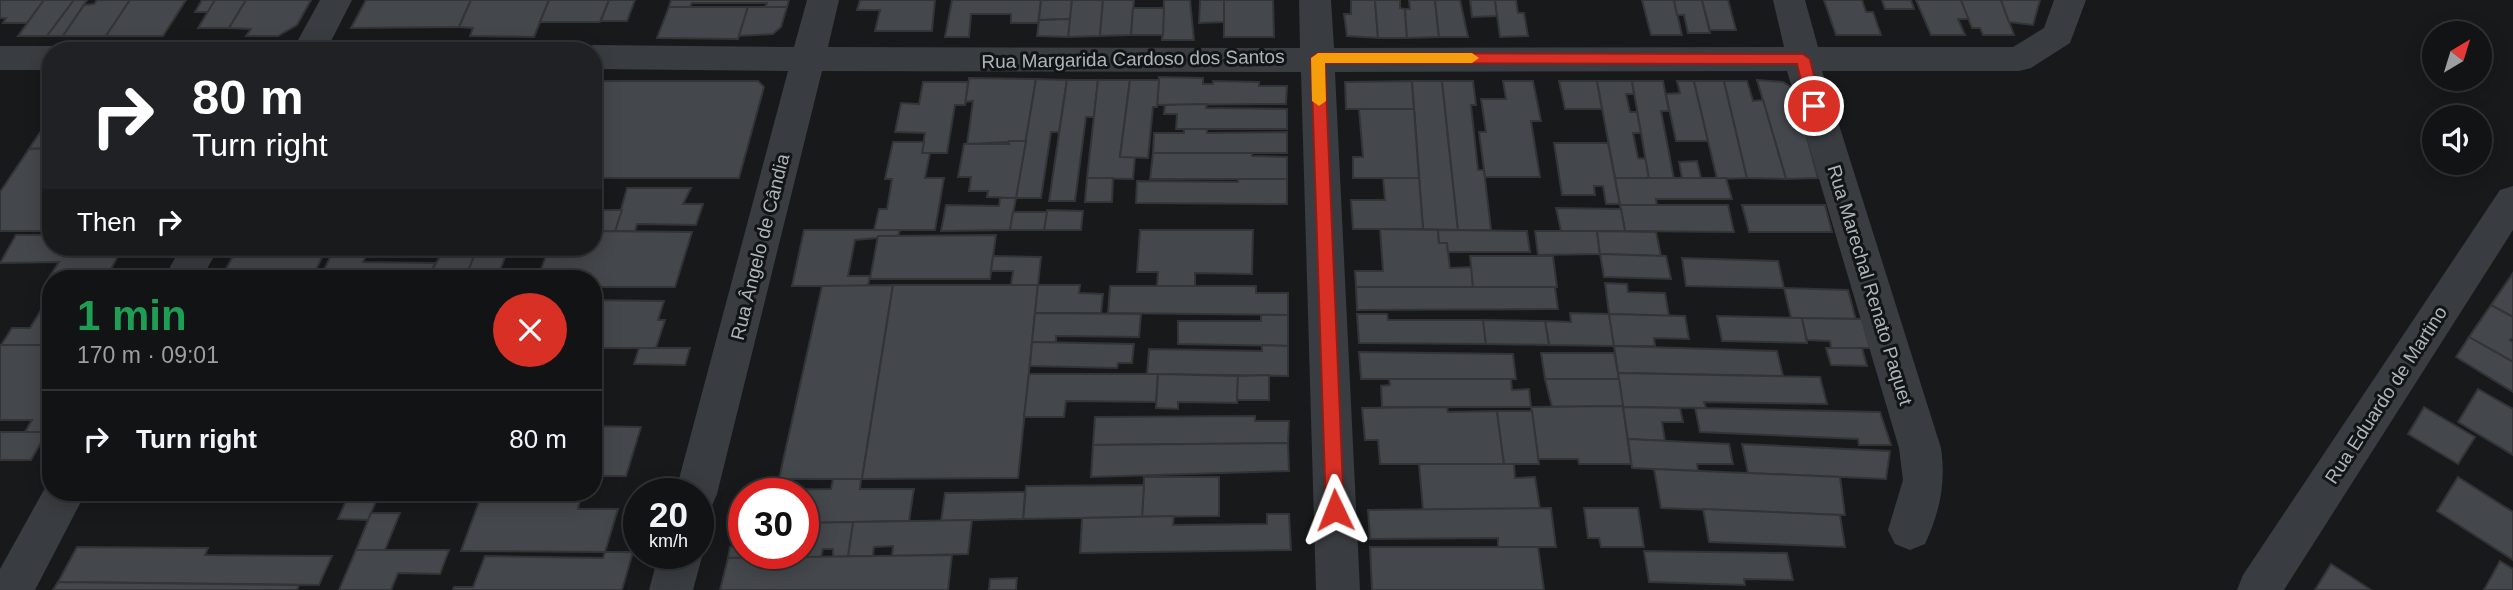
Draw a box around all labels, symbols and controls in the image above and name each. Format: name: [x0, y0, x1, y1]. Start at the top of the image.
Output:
north arrow: [2422, 21, 2492, 91]
map controls: [2422, 21, 2492, 175]
street label: Rua Margarida Cardoso dos Santos: [981, 46, 1285, 72]
icon: right: [77, 70, 168, 161]
text: 80 m: [192, 70, 304, 124]
pin: [1784, 76, 1844, 136]
icon: arrive: [1795, 87, 1833, 125]
button: sound: [2422, 105, 2492, 175]
text: Turn right: [192, 127, 328, 163]
street label: Rua Ângelo de Cândia: [727, 151, 793, 342]
street label: Rua Marechal Renato Paquet: [1823, 162, 1917, 408]
icon: right: [150, 203, 188, 241]
text: Then: [77, 207, 136, 237]
text: 1 min: [77, 292, 187, 339]
button: close: [493, 293, 567, 367]
street label: Rua Eduardo de Martino: [2321, 302, 2451, 488]
text: 170 m · 09:01: [77, 342, 219, 368]
icon: right: [77, 420, 115, 458]
text: Turn right: [136, 424, 257, 454]
text: 80 m: [509, 424, 567, 454]
position arrow: [1298, 473, 1372, 547]
speed limit sign: 30: [728, 478, 819, 569]
text: 20: [649, 495, 688, 534]
text: km/h: [649, 531, 688, 551]

